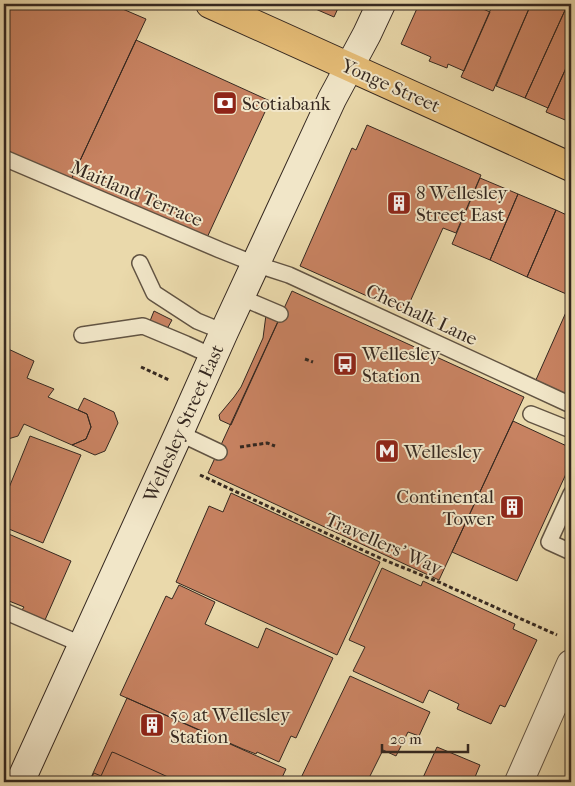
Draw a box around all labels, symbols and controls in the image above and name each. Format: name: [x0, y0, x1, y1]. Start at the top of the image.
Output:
street label: Yonge Street: [337, 54, 443, 118]
bank icon: Scotiabank: [212, 90, 238, 116]
place label: Scotiabank: [242, 93, 331, 115]
street label: Maitland Terrace: [67, 156, 206, 232]
place label: 8 Wellesley Street East: [416, 182, 508, 226]
building icon: 8 Wellesley Street East: [386, 190, 412, 216]
street label: Chechalk Lane: [362, 280, 481, 350]
street label: Wellesley Street East: [139, 341, 229, 507]
place label: Wellesley Station: [361, 343, 441, 387]
bus stop icon: Wellesley Station: [332, 351, 358, 377]
metro station icon: Wellesley: [374, 438, 400, 464]
place label: Wellesley: [403, 441, 483, 463]
place label: Continental Tower: [396, 486, 495, 530]
building icon: Continental Tower: [499, 494, 525, 520]
street label: Travellers' Way: [322, 508, 446, 580]
place label: 50 at Wellesley Station: [170, 704, 291, 748]
building icon: 50 at Wellesley Station: [139, 712, 165, 738]
scale bar: [382, 721, 469, 753]
text: 20 m: [390, 730, 422, 748]

